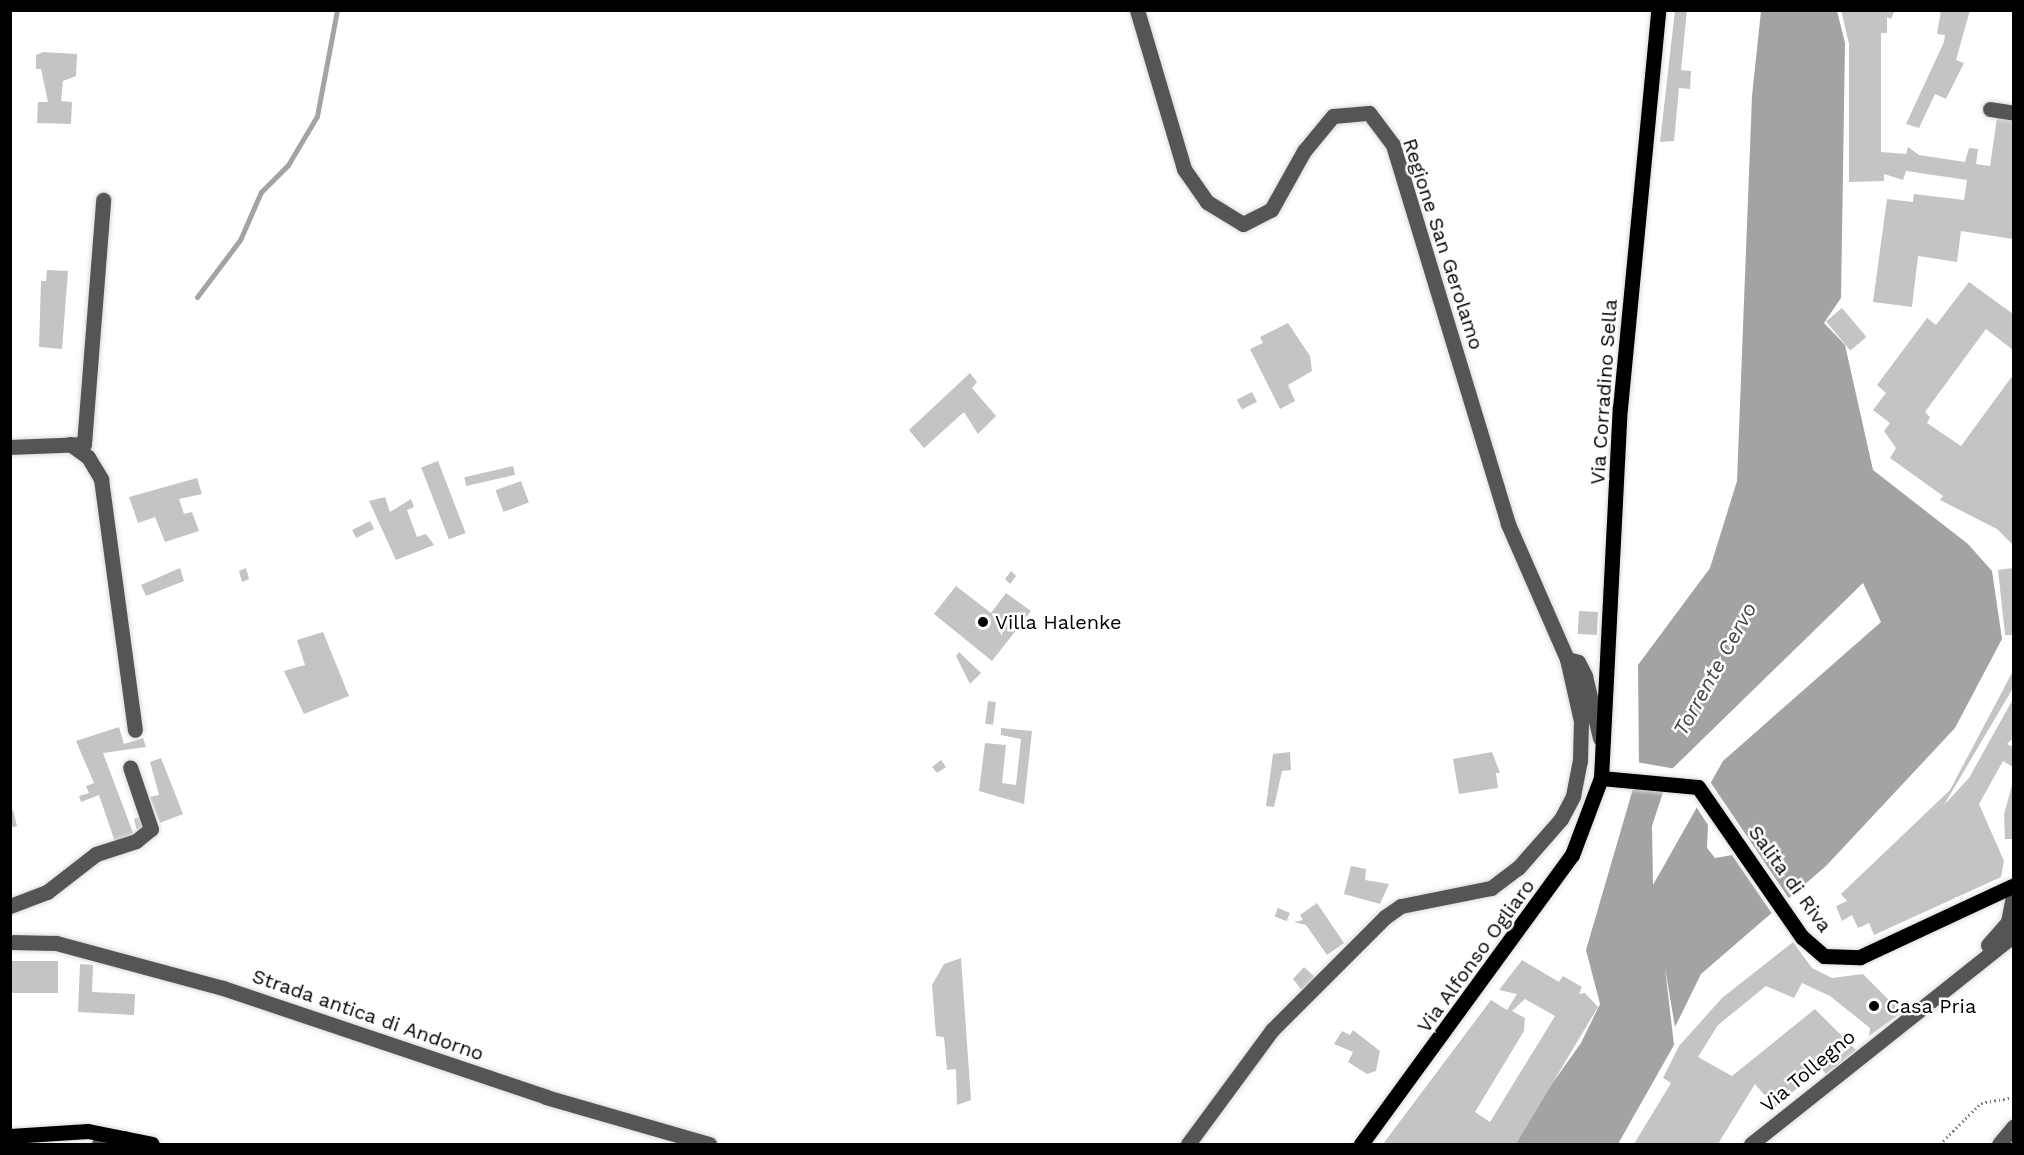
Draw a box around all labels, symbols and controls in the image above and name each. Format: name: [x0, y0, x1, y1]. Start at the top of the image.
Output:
street label: Regione San Gerolamo: [1397, 135, 1489, 353]
street label: Via Corradino Sella: [1586, 298, 1622, 486]
water label: Torrente Cervo: [1668, 598, 1762, 740]
place label: Villa Halenke: [995, 610, 1122, 634]
marker: Villa Halenke: [976, 615, 990, 629]
street label: Salita di Riva: [1743, 821, 1837, 937]
street label: Via Alfonso Ogliaro: [1412, 874, 1540, 1038]
street label: Strada antica di Andorno: [248, 964, 488, 1066]
place label: Casa Pria: [1886, 994, 1977, 1018]
marker: Casa Pria: [1867, 999, 1881, 1013]
street label: Via Tollegno: [1755, 1024, 1861, 1118]

